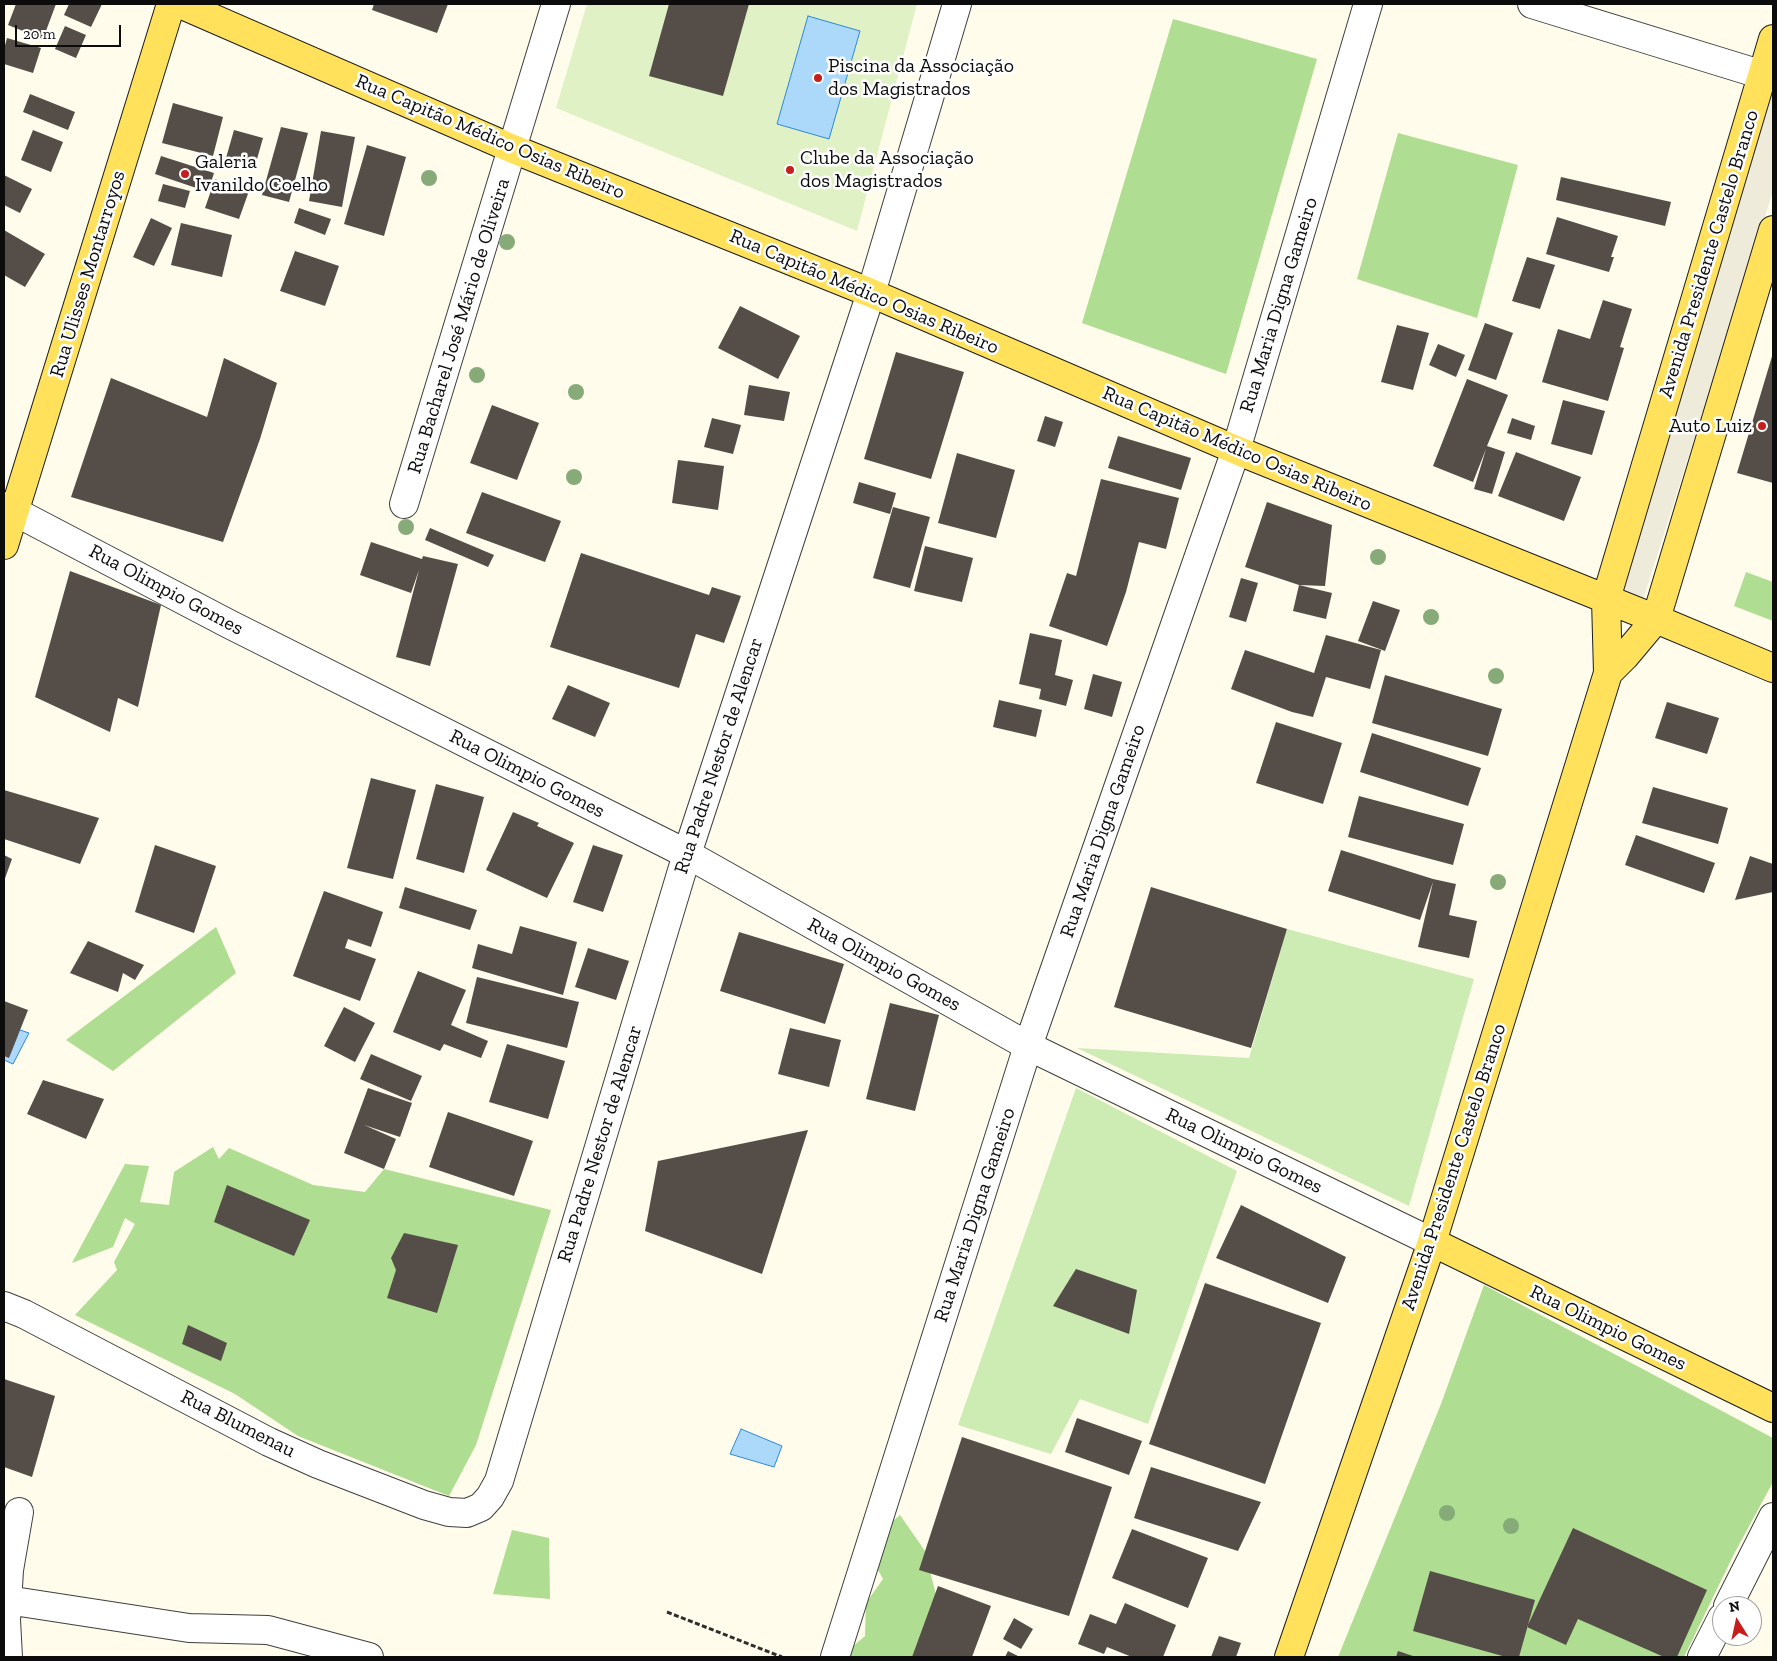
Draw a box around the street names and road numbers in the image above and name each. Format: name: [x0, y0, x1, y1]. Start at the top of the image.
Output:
street label: Rua Capitão Médico Osias Ribeiro: [352, 69, 628, 205]
street label: Avenida Presidente Castelo Branco: [1654, 107, 1764, 401]
street label: Rua Ulisses Montarroyos: [45, 168, 131, 380]
street label: Rua Bacharel José Mário de Oliveira: [403, 175, 515, 477]
street label: Rua Maria Digna Gameiro: [1235, 194, 1323, 416]
street label: Rua Capitão Médico Osias Ribeiro: [726, 224, 1002, 360]
street label: Rua Capitão Médico Osias Ribeiro: [1099, 381, 1375, 517]
street label: Rua Olimpio Gomes: [85, 539, 247, 641]
street label: Rua Padre Nestor de Alencar: [669, 635, 769, 877]
street label: Rua Maria Digna Gameiro: [1055, 721, 1151, 941]
street label: Rua Olimpio Gomes: [445, 724, 609, 824]
street label: Rua Olimpio Gomes: [803, 913, 965, 1017]
street label: Avenida Presidente Castelo Branco: [1396, 1021, 1512, 1313]
street label: Rua Padre Nestor de Alencar: [552, 1023, 648, 1265]
street label: Rua Olimpio Gomes: [1162, 1103, 1326, 1199]
street label: Rua Maria Digna Gameiro: [929, 1105, 1021, 1325]
street label: Rua Olimpio Gomes: [1526, 1280, 1690, 1376]
street label: Rua Blumenau: [177, 1385, 299, 1463]

